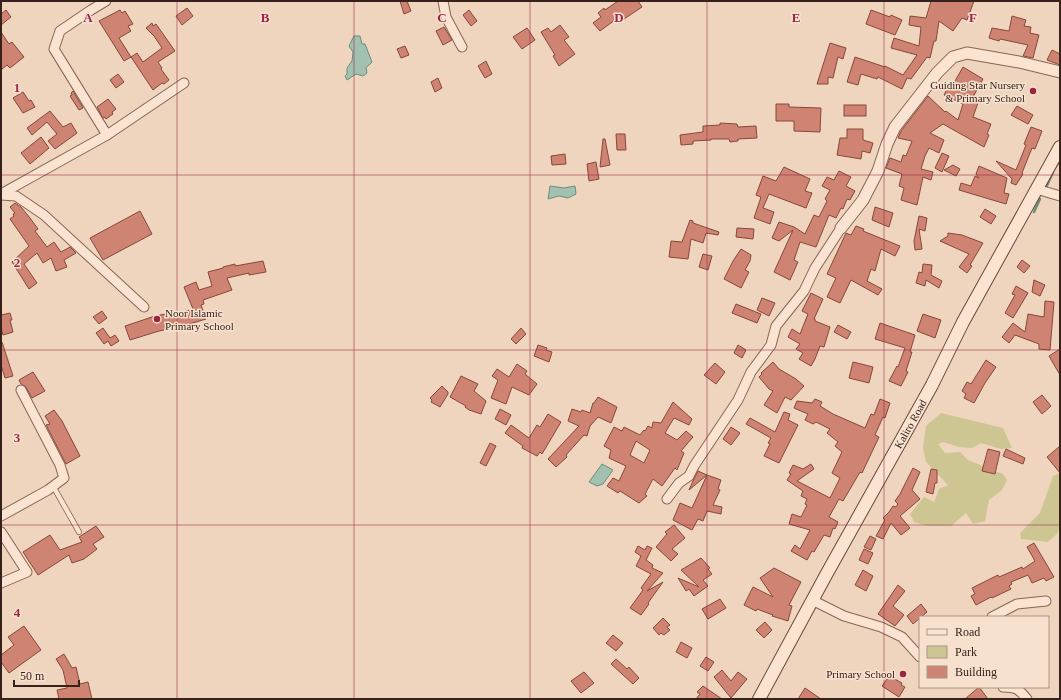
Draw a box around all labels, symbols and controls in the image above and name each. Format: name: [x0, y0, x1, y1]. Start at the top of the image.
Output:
text: A: [83, 10, 93, 25]
text: B: [261, 10, 270, 25]
text: C: [437, 10, 447, 25]
text: D: [614, 10, 624, 25]
text: E: [792, 10, 800, 25]
text: F: [969, 10, 977, 25]
place label: Guiding Star Nursery & Primary School: [930, 79, 1025, 104]
text: 1: [14, 80, 20, 95]
marker: Guiding Star Nursery & Primary School: [1028, 86, 1038, 96]
text: 2: [14, 255, 20, 270]
place label: Noor Islamic Primary School: [165, 307, 234, 332]
marker: Noor Islamic Primary School: [152, 314, 162, 324]
street label: Kaliro Road: [892, 397, 929, 450]
text: 3: [14, 430, 21, 445]
text: 4: [14, 605, 21, 620]
legend: [919, 616, 1049, 688]
text: Road: [955, 625, 980, 639]
text: Park: [955, 645, 977, 659]
scale bar: [14, 662, 79, 688]
text: Building: [955, 665, 997, 679]
place label: Primary School: [826, 668, 895, 680]
text: 50 m: [20, 669, 45, 683]
marker: Primary School: [898, 669, 908, 679]

